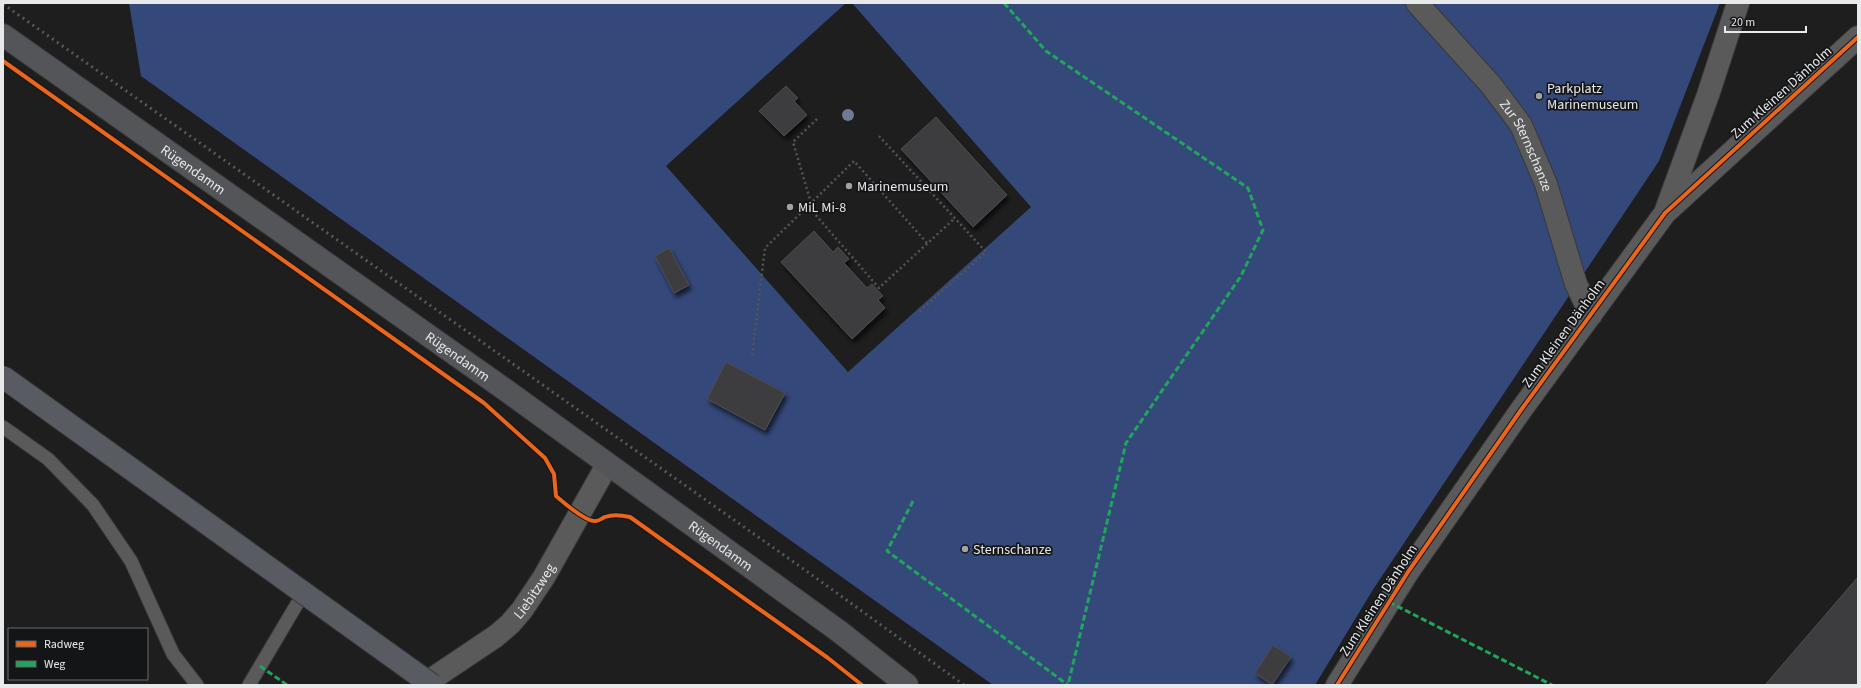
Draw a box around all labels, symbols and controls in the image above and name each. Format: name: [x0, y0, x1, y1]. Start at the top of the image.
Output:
scale bar: [1725, 8, 1806, 34]
text: 20 m: [1731, 14, 1755, 31]
street label: Zum Kleinen Dänholm: [1727, 42, 1837, 144]
place label: Parkplatz Marinemuseum: [1547, 79, 1638, 115]
marker: Parkplatz Marinemuseum: [1534, 91, 1544, 101]
street label: Zur Sternschanze: [1494, 96, 1557, 194]
street label: Rügendamm: [156, 140, 229, 200]
place label: Marinemuseum: [857, 177, 948, 197]
marker: Marinemuseum: [844, 181, 854, 191]
place label: MiL Mi-8: [798, 198, 846, 218]
marker: MiL Mi-8: [785, 202, 795, 212]
street label: Zum Kleinen Dänholm: [1517, 275, 1610, 392]
street label: Rügendamm: [421, 327, 494, 387]
street label: Rügendamm: [684, 516, 757, 577]
place label: Sternschanze: [973, 540, 1052, 560]
street label: Zum Kleinen Dänholm: [1335, 541, 1423, 661]
marker: Sternschanze: [960, 544, 970, 554]
street label: Liebitzweg: [509, 560, 561, 624]
legend: [8, 628, 148, 680]
text: Radweg: [44, 636, 84, 653]
text: Weg: [44, 656, 65, 673]

